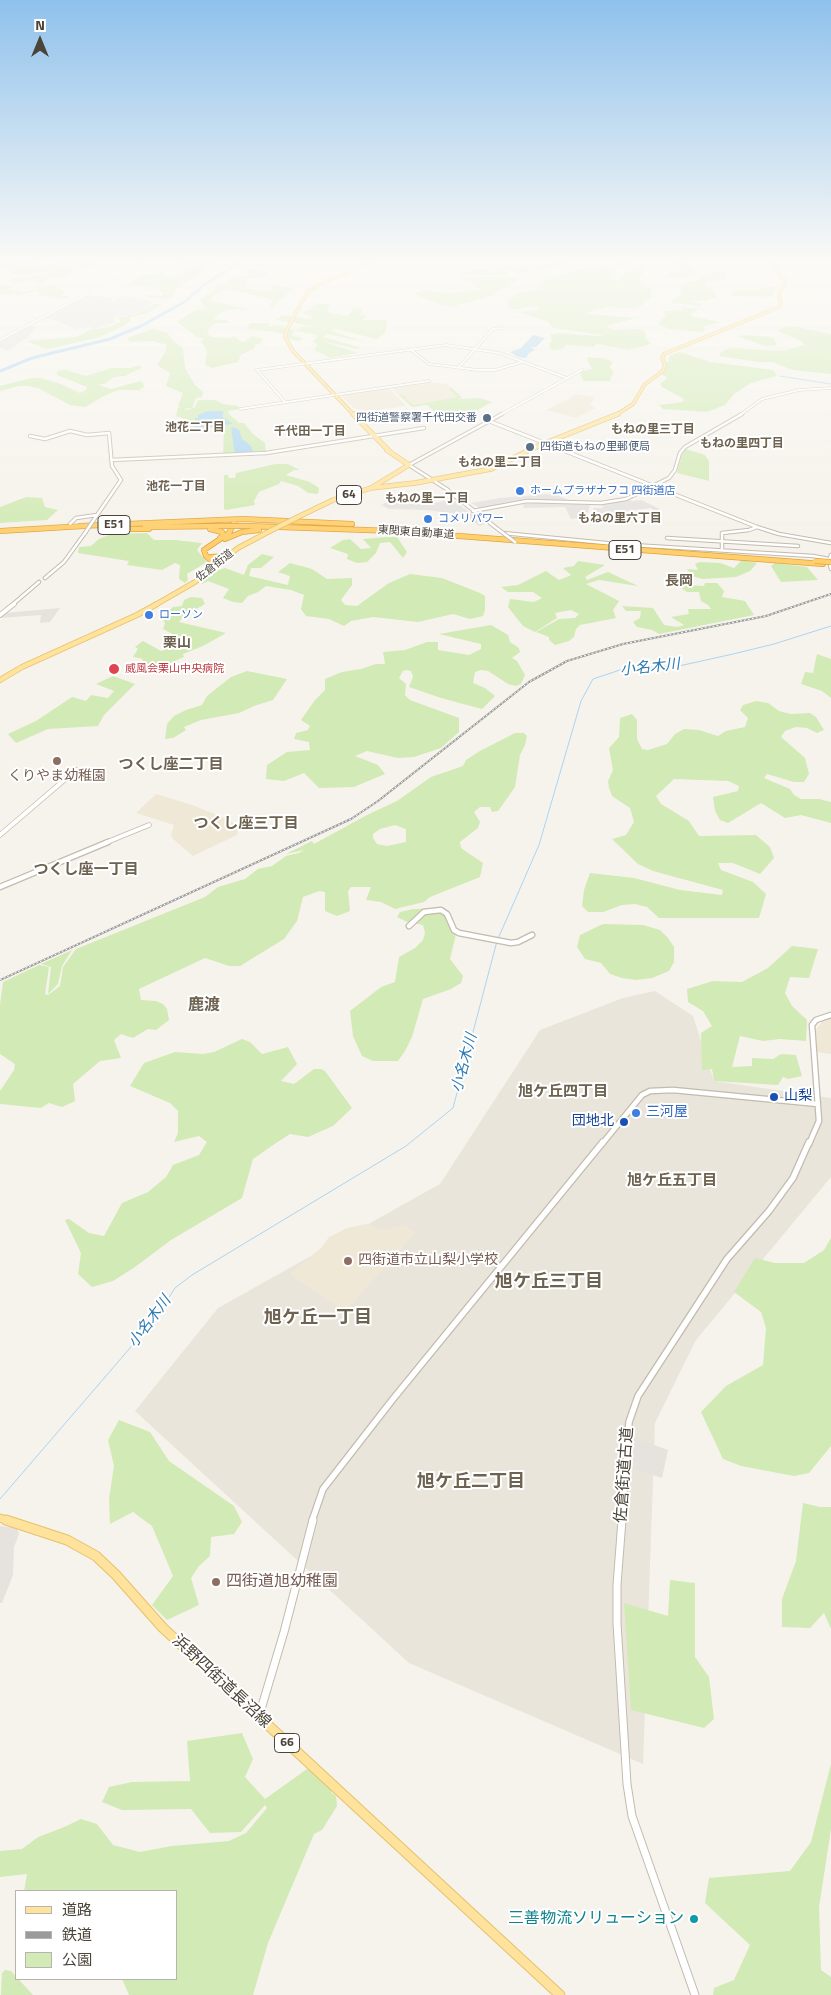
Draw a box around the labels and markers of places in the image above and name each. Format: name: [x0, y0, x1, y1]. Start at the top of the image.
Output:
place label: 四街道警察署千代田交番: [356, 411, 477, 425]
marker: 四街道警察署千代田交番: [481, 412, 493, 424]
place label: 四街道もねの里郵便局: [540, 440, 650, 454]
marker: 四街道もねの里郵便局: [524, 441, 536, 453]
place label: ホームプラザナフコ 四街道店: [530, 484, 675, 498]
marker: ホームプラザナフコ 四街道店: [514, 485, 526, 497]
place label: コメリパワー: [438, 512, 504, 526]
marker: コメリパワー: [422, 513, 434, 525]
place label: ローソン: [159, 608, 203, 622]
marker: ローソン: [143, 609, 155, 621]
marker: 威風会栗山中央病院: [107, 662, 121, 676]
place label: 威風会栗山中央病院: [125, 662, 224, 676]
marker: くりやま幼稚園: [51, 755, 63, 767]
place label: くりやま幼稚園: [8, 769, 106, 785]
place label: 山梨: [784, 1089, 812, 1105]
marker: 山梨: [768, 1091, 780, 1103]
place label: 三河屋: [646, 1105, 688, 1121]
marker: 三河屋: [630, 1107, 642, 1119]
place label: 団地北: [572, 1114, 614, 1130]
marker: 団地北: [618, 1116, 630, 1128]
place label: 四街道市立山梨小学校: [358, 1253, 498, 1269]
marker: 四街道市立山梨小学校: [342, 1255, 354, 1267]
place label: 四街道旭幼稚園: [226, 1572, 338, 1592]
marker: 四街道旭幼稚園: [210, 1576, 222, 1588]
place label: 三善物流ソリューション: [508, 1909, 684, 1929]
marker: 三善物流ソリューション: [688, 1913, 700, 1925]

